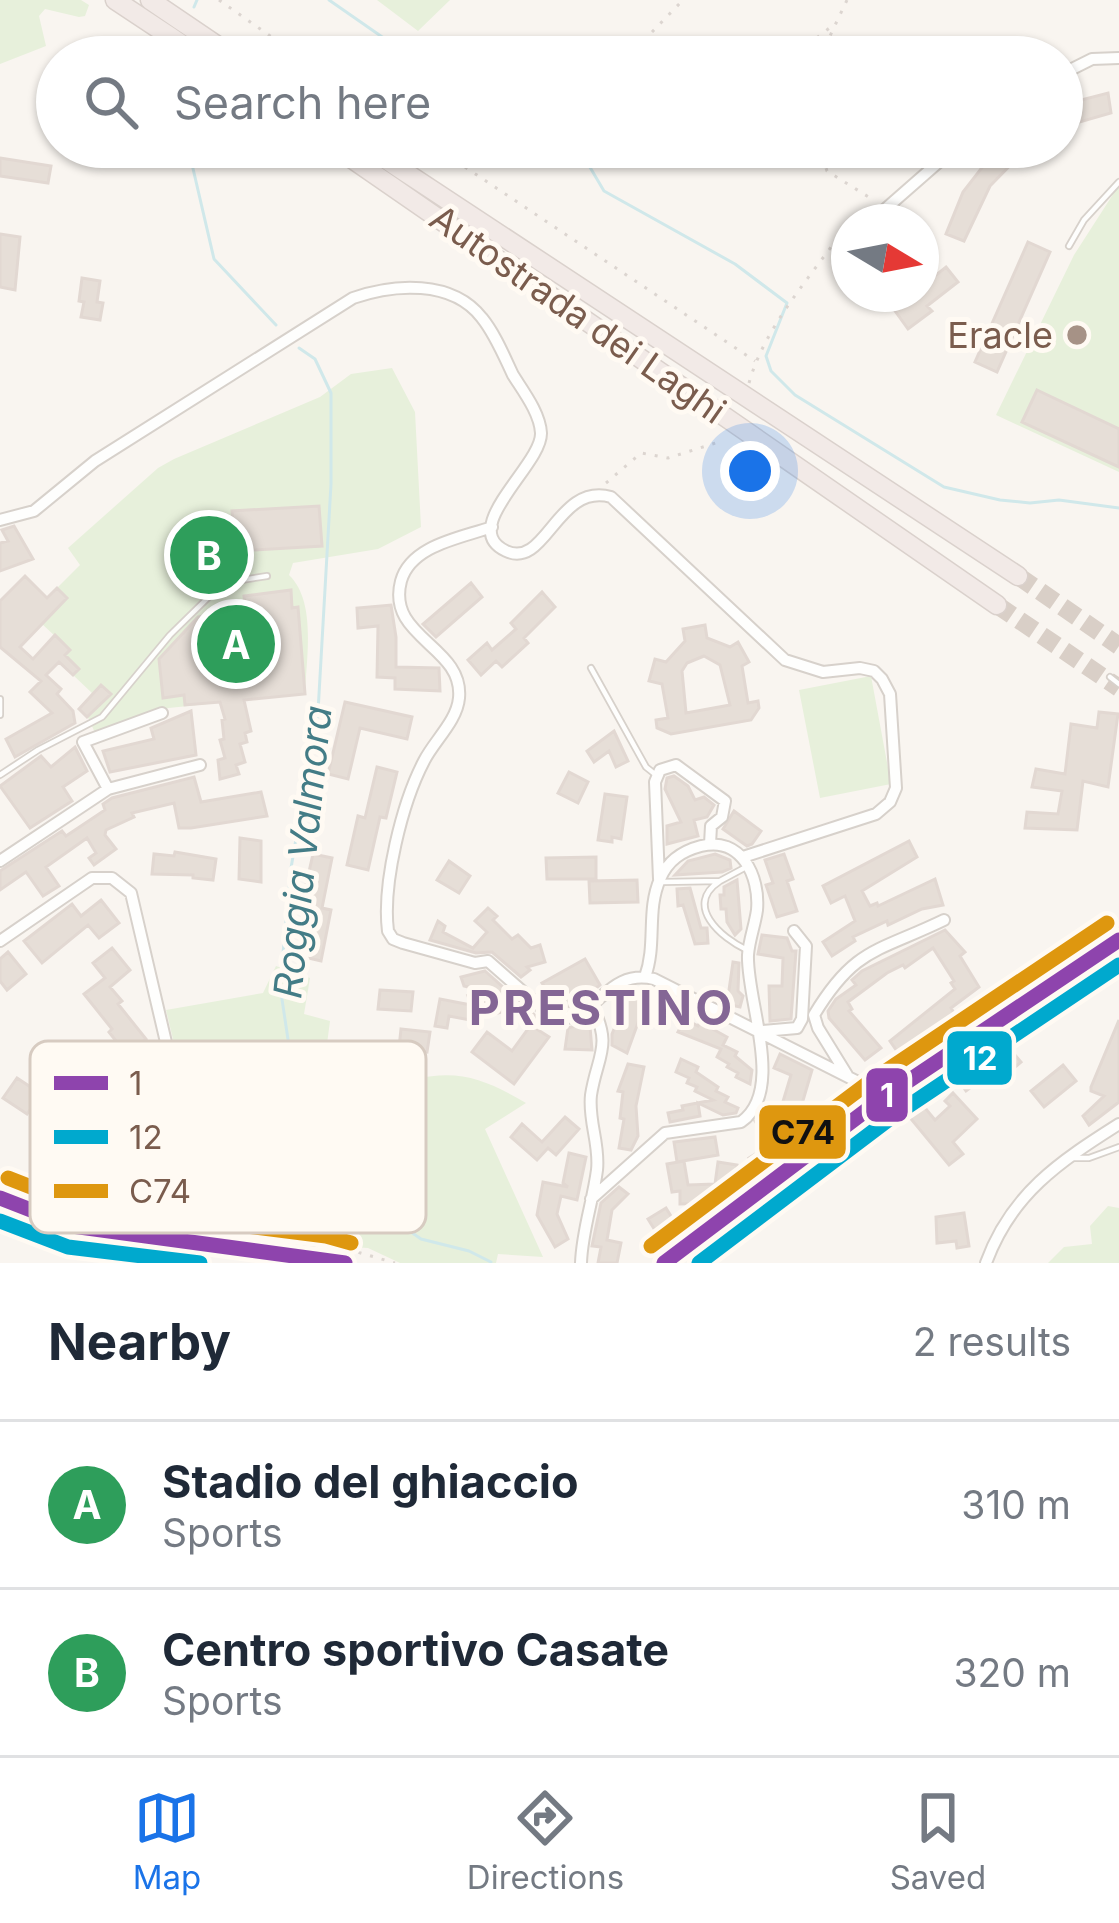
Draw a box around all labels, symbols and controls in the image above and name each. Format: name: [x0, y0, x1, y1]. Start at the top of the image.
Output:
search box: [36, 36, 1083, 168]
icon: search: [78, 69, 144, 135]
text: Search here: [174, 75, 431, 130]
street label: Autostrada dei Laghi: [422, 195, 734, 433]
north arrow: [831, 204, 939, 312]
place label: Eracle: [947, 313, 1053, 357]
marker: Eracle: [1064, 322, 1090, 348]
your location: [720, 441, 780, 501]
pin: B: [170, 510, 248, 600]
pin: A: [197, 599, 275, 689]
water label: Roggia Valmora: [263, 703, 341, 1001]
district label: PRESTINO: [469, 978, 735, 1037]
line badge: 12: [945, 1029, 1014, 1087]
text: 12: [962, 1038, 998, 1078]
legend: [30, 1041, 426, 1233]
text: 1: [129, 1063, 142, 1103]
line badge: 1: [864, 1066, 910, 1124]
text: 1: [880, 1075, 894, 1115]
line badge: C74: [757, 1103, 848, 1161]
text: C74: [771, 1112, 835, 1152]
text: 12: [129, 1117, 163, 1157]
text: C74: [129, 1171, 191, 1211]
text: Nearby: [48, 1311, 231, 1372]
text: 2 results: [913, 1318, 1071, 1365]
text: Stadio del ghiaccio: [162, 1454, 579, 1509]
text: A: [72, 1481, 102, 1528]
text: 310 m: [961, 1481, 1071, 1528]
text: Sports: [162, 1509, 283, 1556]
text: Centro sportivo Casate: [162, 1622, 669, 1677]
text: B: [74, 1649, 100, 1696]
text: 320 m: [953, 1649, 1071, 1696]
text: Sports: [162, 1677, 283, 1724]
tab: Map: [133, 1785, 201, 1897]
tab: Directions: [467, 1785, 624, 1897]
tab: Saved: [890, 1785, 986, 1897]

